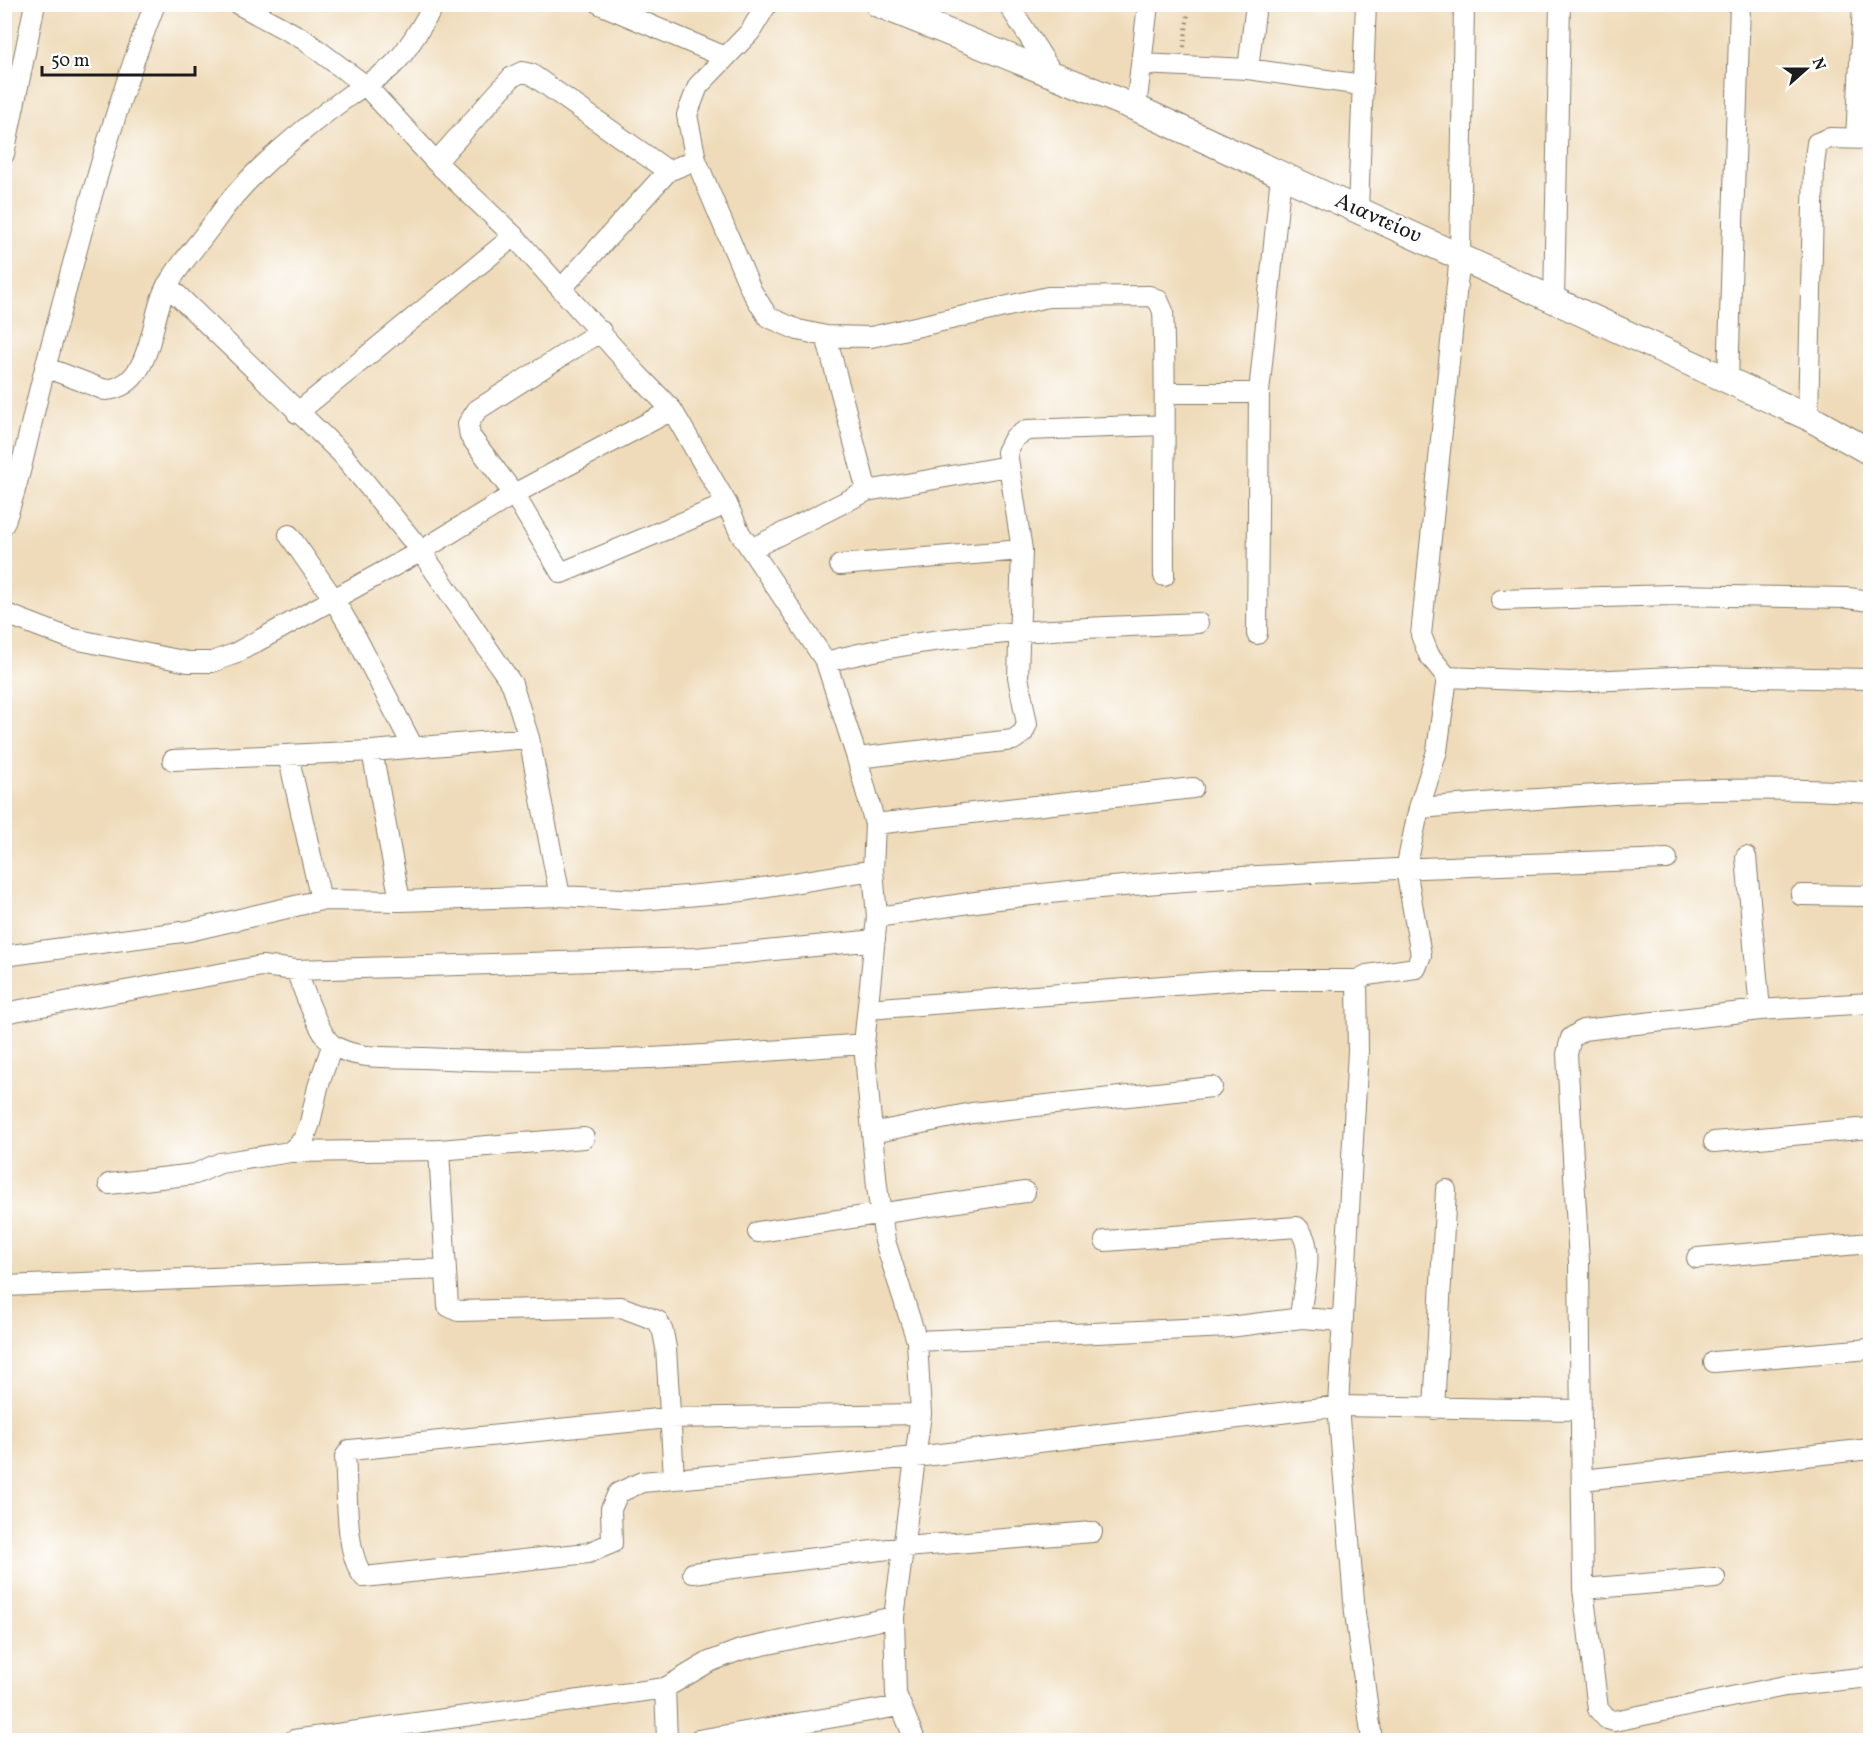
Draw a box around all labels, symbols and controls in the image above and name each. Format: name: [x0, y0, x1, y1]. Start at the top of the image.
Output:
scale bar: [42, 39, 195, 77]
north arrow: [1776, 39, 1836, 99]
text: 50 m: [51, 49, 90, 74]
text: N: [1806, 55, 1831, 74]
street label: Αιαντείου: [1330, 186, 1426, 252]

